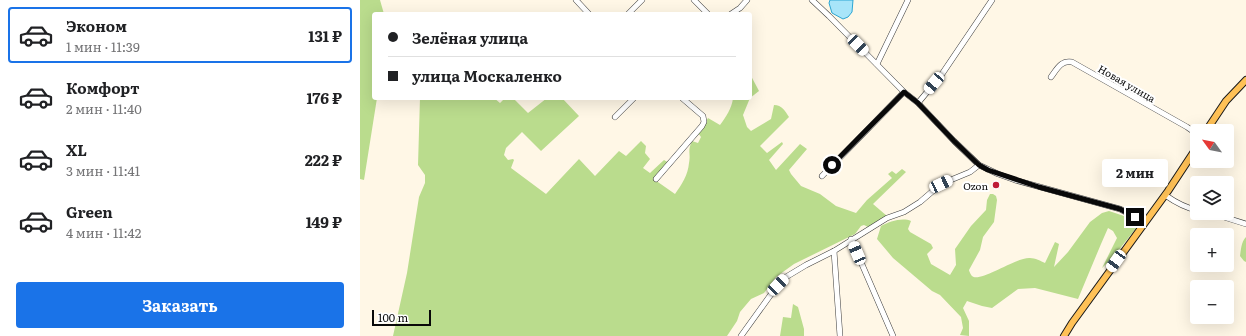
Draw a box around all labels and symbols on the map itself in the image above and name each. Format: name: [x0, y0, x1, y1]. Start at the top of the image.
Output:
car: [845, 32, 871, 58]
street label: Новая улица: [1096, 61, 1159, 106]
car: [922, 70, 946, 96]
north arrow: [1190, 124, 1234, 168]
route start: [823, 156, 841, 174]
callout: 2 мин: [1102, 159, 1168, 187]
car: [928, 173, 954, 195]
place label: Ozon: [963, 178, 988, 193]
marker: Ozon: [991, 180, 1001, 190]
route end: [1126, 208, 1144, 226]
car: [847, 240, 867, 266]
car: [1104, 248, 1128, 274]
car: [765, 272, 791, 298]
scale bar: [372, 308, 431, 327]

